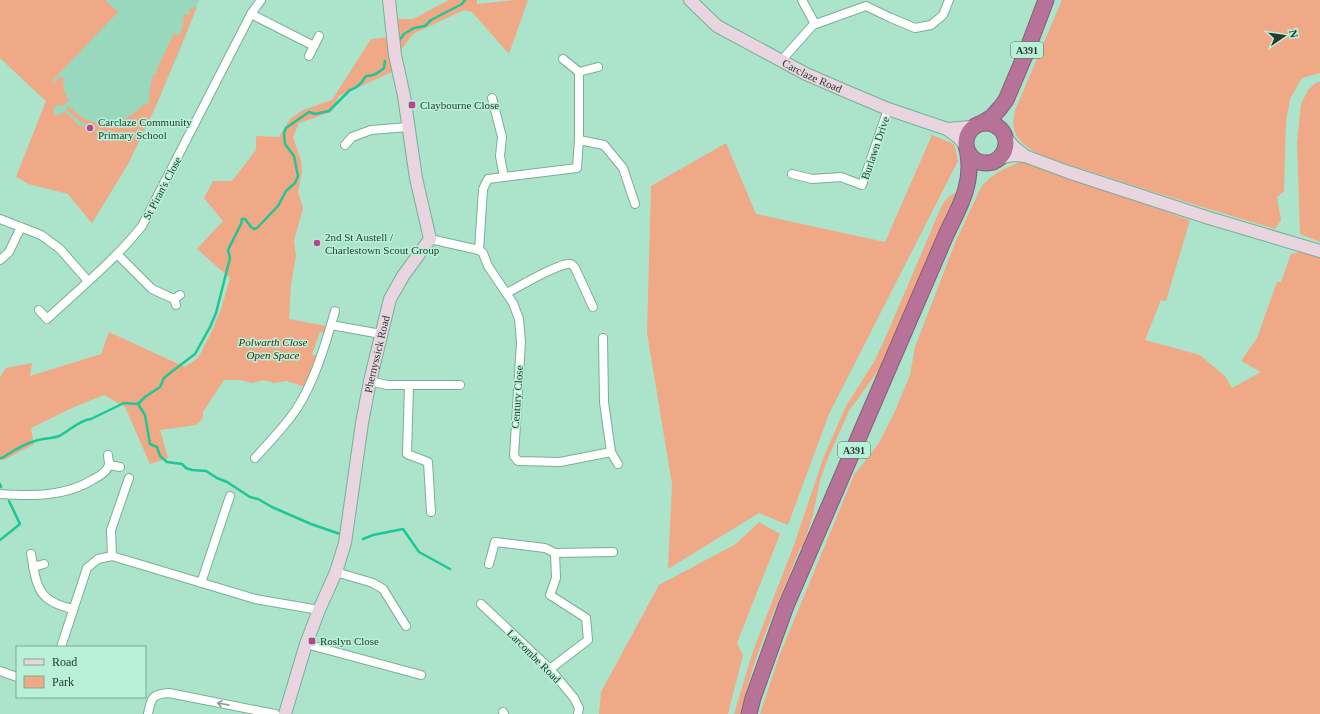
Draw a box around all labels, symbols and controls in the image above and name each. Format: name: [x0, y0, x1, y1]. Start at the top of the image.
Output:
north arrow: [1264, 16, 1304, 56]
text: N: [1287, 29, 1300, 39]
road number: A391: [1011, 42, 1043, 58]
street label: Carclaze Road: [780, 56, 844, 95]
place label: Claybourne Close: [420, 99, 499, 111]
marker: Claybourne Close: [407, 100, 417, 110]
street label: Burlawn Drive: [859, 115, 891, 181]
place label: Carclaze Community Primary School: [98, 116, 192, 141]
marker: Carclaze Community Primary School: [85, 123, 95, 133]
street label: St Piran's Close: [140, 155, 184, 221]
place label: 2nd St Austell / Charlestown Scout Group: [325, 231, 440, 256]
marker: 2nd St Austell / Charlestown Scout Group: [312, 238, 322, 248]
street label: Phernyssick Road: [362, 314, 392, 394]
park label: Polwarth Close Open Space: [238, 336, 307, 361]
street label: Century Close: [509, 365, 525, 429]
road number: A391: [838, 442, 870, 458]
street label: Larcombe Road: [505, 627, 564, 686]
place label: Roslyn Close: [320, 635, 379, 647]
marker: Roslyn Close: [307, 636, 317, 646]
legend: [16, 646, 146, 698]
text: Road: [52, 655, 77, 669]
text: Park: [52, 675, 74, 689]
one-way arrow: [217, 699, 230, 707]

